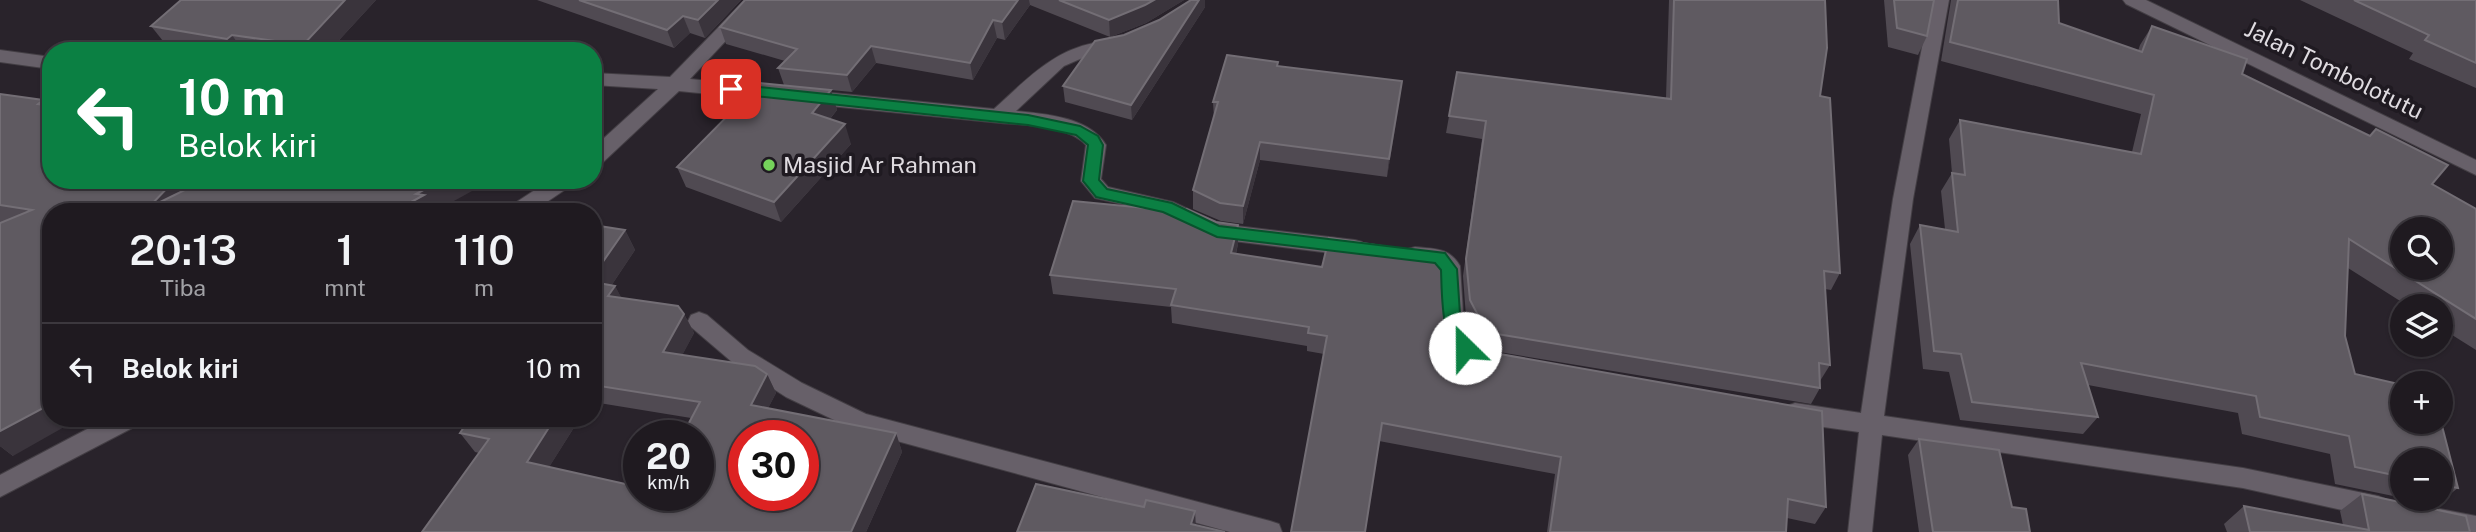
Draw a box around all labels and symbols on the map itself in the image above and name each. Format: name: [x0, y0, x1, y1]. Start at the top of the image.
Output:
street label: Jalan Tombolotutu: [2241, 15, 2428, 124]
pin: [701, 59, 761, 119]
place label: Masjid Ar Rahman: [783, 151, 977, 178]
marker: Masjid Ar Rahman: [761, 157, 777, 173]
position arrow: [1428, 311, 1502, 385]
speed limit sign: 30: [728, 420, 819, 511]

